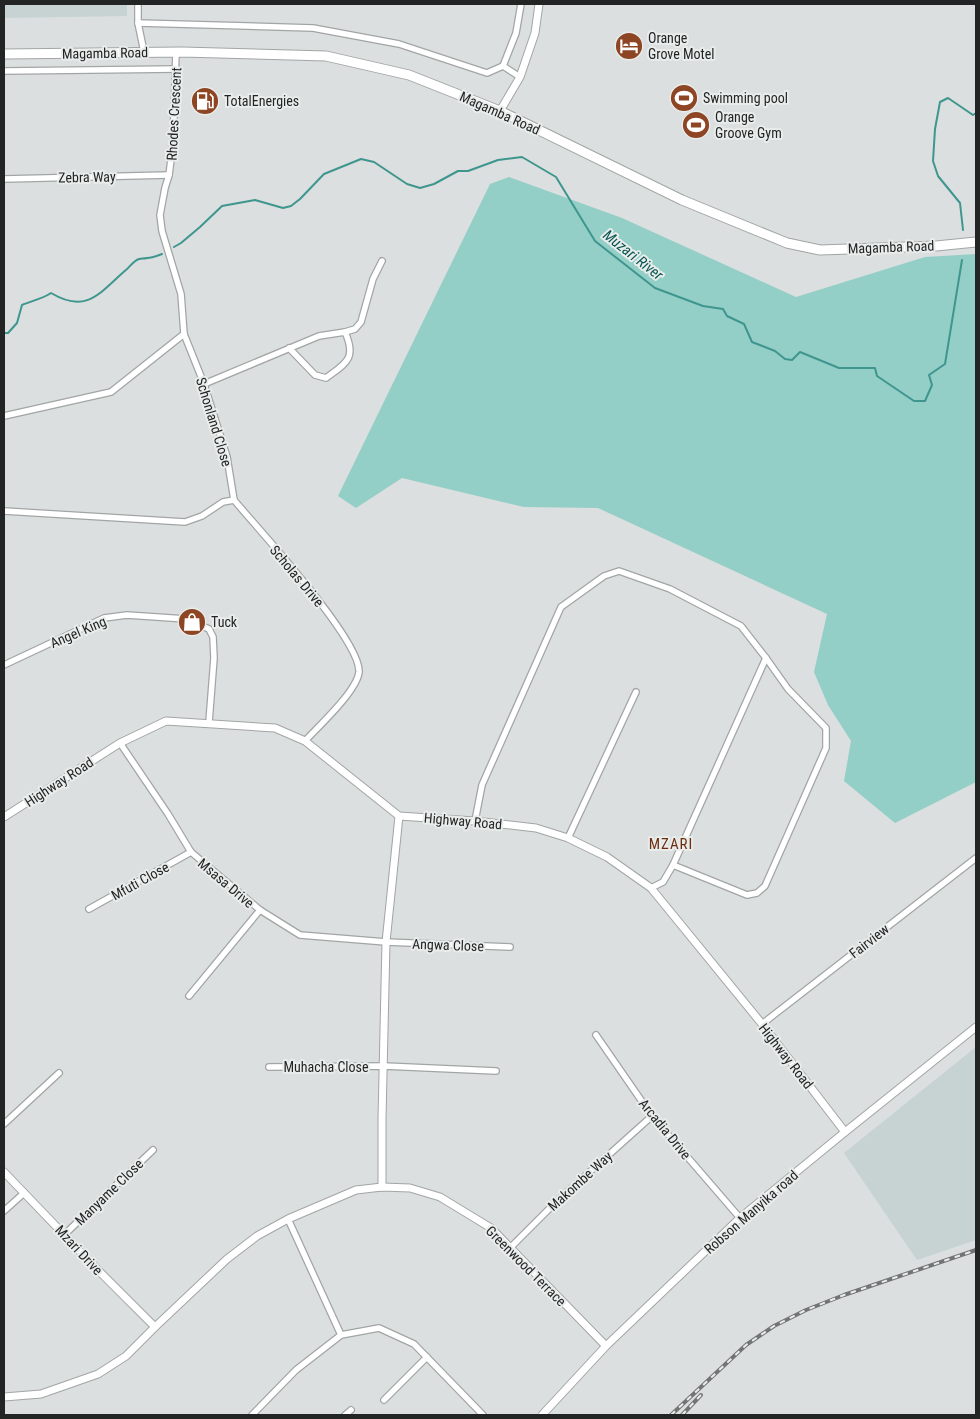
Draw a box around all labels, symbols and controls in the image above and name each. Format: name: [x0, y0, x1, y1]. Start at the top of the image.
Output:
place label: Orange Grove Motel: [648, 30, 715, 62]
hotel icon: Orange Grove Motel: [614, 31, 644, 61]
street label: Magamba Road: [62, 44, 148, 62]
street label: Rhodes Crescent: [164, 67, 184, 161]
sports icon: Swimming pool: [669, 83, 699, 113]
fuel station icon: TotalEnergies: [190, 86, 220, 116]
street label: Magamba Road: [457, 88, 543, 138]
place label: Swimming pool: [703, 90, 788, 106]
place label: TotalEnergies: [224, 93, 299, 109]
place label: Orange Groove Gym: [715, 109, 782, 141]
sports icon: Orange Groove Gym: [681, 110, 711, 140]
street label: Zebra Way: [58, 168, 116, 185]
water label: Muzari River: [599, 226, 667, 284]
street label: Magamba Road: [848, 237, 934, 257]
street label: Schonland Close: [193, 376, 235, 469]
street label: Scholas Drive: [267, 542, 328, 610]
shop icon: Tuck: [177, 607, 207, 637]
street label: Angel King: [48, 613, 108, 651]
place label: Tuck: [211, 614, 238, 630]
street label: Highway Road: [22, 754, 96, 810]
street label: Highway Road: [423, 810, 503, 832]
district label: MZARI: [649, 835, 693, 853]
street label: Msasa Drive: [195, 855, 257, 911]
street label: Mfuti Close: [108, 858, 172, 903]
street label: Fairview: [846, 921, 892, 961]
street label: Angwa Close: [412, 936, 485, 954]
street label: Highway Road: [756, 1020, 816, 1092]
street label: Muhacha Close: [283, 1059, 369, 1075]
street label: Arcadia Drive: [636, 1095, 695, 1163]
street label: Makombe Way: [545, 1148, 615, 1214]
street label: Manyame Close: [72, 1155, 147, 1228]
street label: Robson Manyika road: [701, 1167, 801, 1257]
street label: Mzari Drive: [52, 1222, 106, 1278]
street label: Greenwood Terrace: [483, 1223, 570, 1310]

